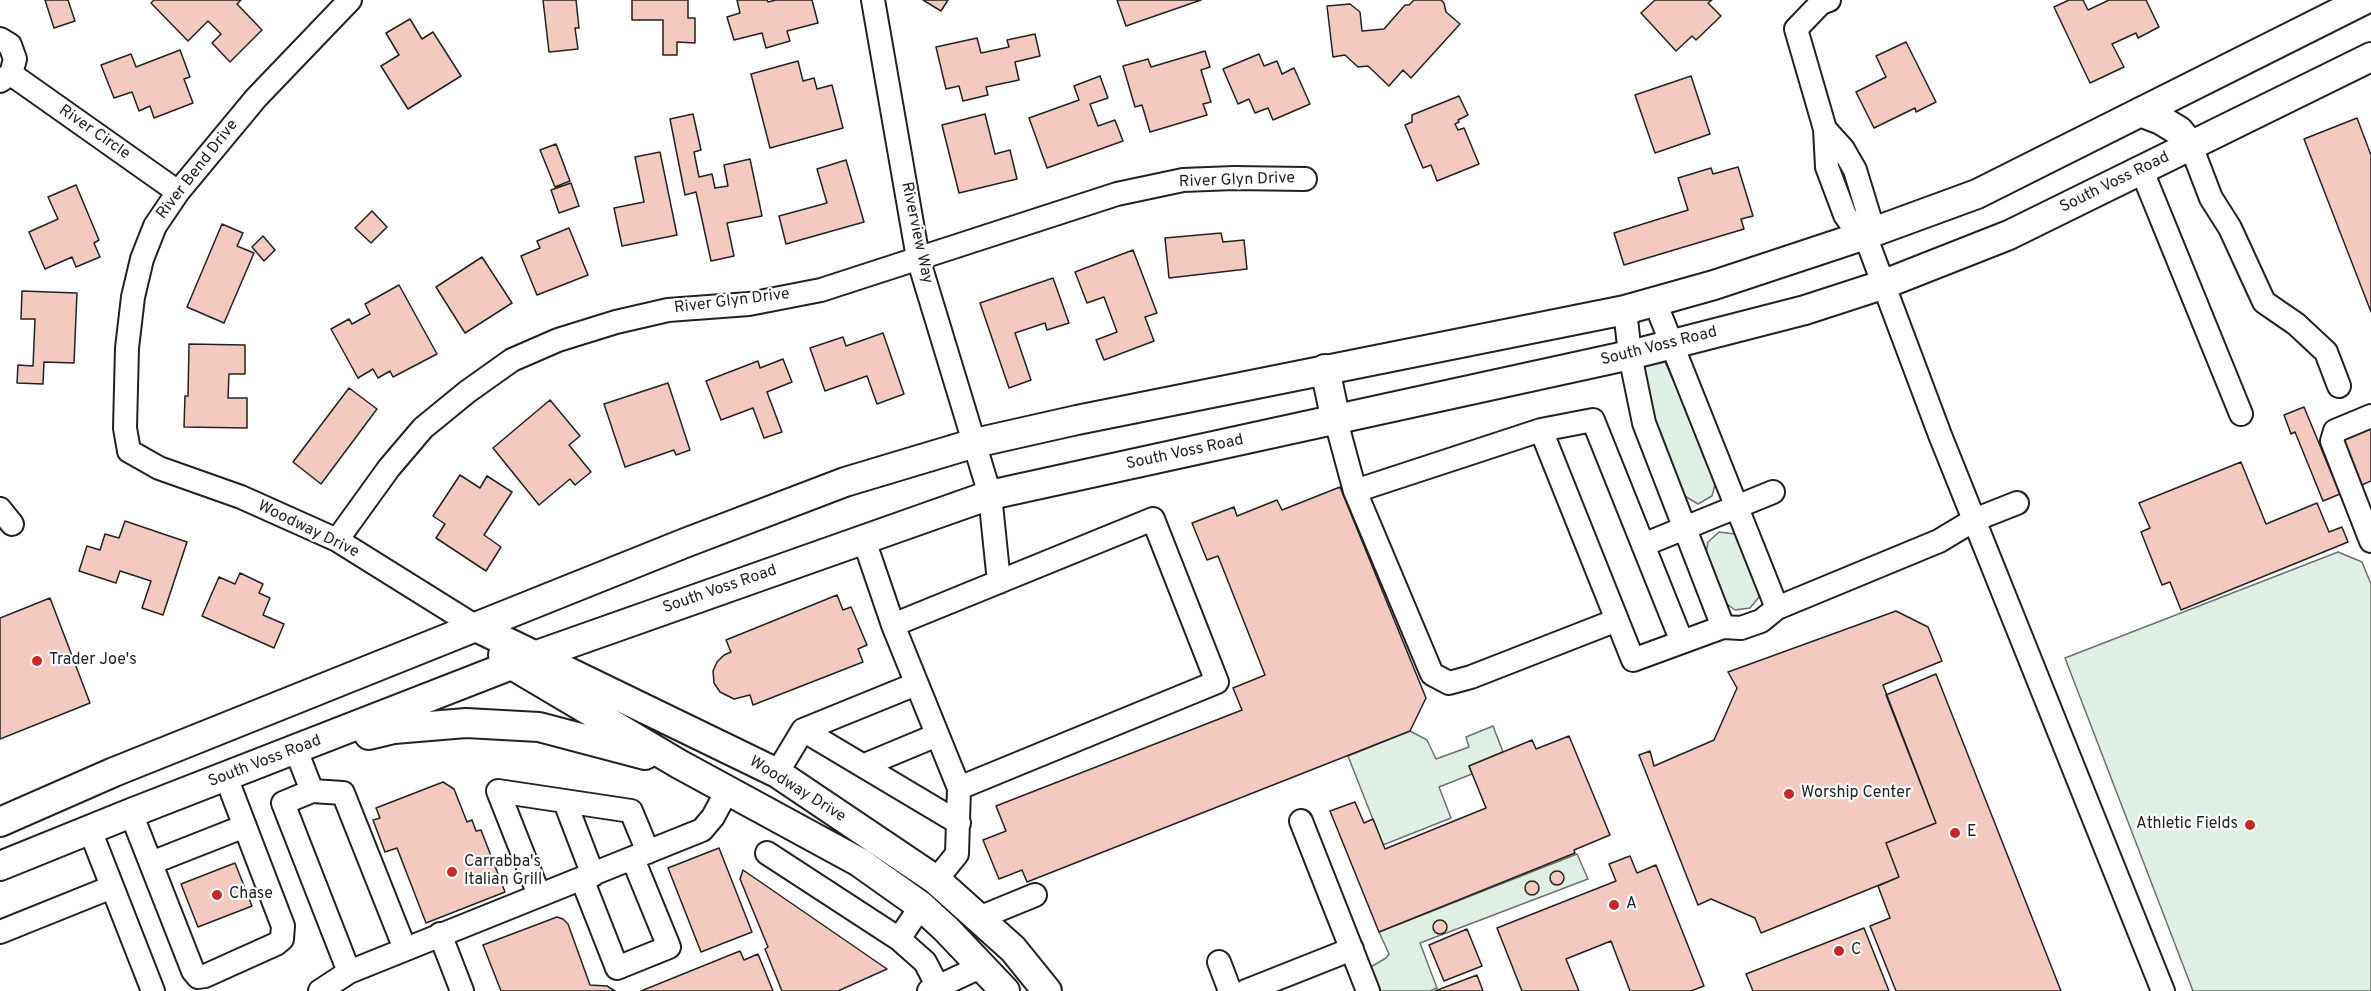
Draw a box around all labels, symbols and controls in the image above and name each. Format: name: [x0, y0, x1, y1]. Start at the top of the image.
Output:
street label: River Circle: [55, 101, 133, 165]
street label: River Bend Drive: [153, 116, 243, 224]
street label: South Voss Road: [2057, 148, 2173, 218]
street label: River Glyn Drive: [1179, 169, 1295, 193]
street label: Riverview Way: [896, 180, 936, 286]
street label: River Glyn Drive: [673, 285, 791, 319]
street label: South Voss Road: [1599, 323, 1719, 371]
street label: South Voss Road: [1125, 431, 1245, 475]
street label: Woodway Drive: [254, 497, 362, 563]
street label: South Voss Road: [661, 562, 779, 618]
place label: Trader Joe's: [49, 651, 137, 671]
marker: Trader Joe's: [30, 654, 44, 668]
street label: South Voss Road: [206, 732, 324, 792]
street label: Woodway Drive: [745, 753, 849, 827]
place label: Worship Center: [1801, 784, 1911, 804]
marker: Worship Center: [1782, 787, 1796, 801]
place label: Athletic Fields: [2136, 815, 2238, 835]
marker: Athletic Fields: [2243, 818, 2257, 832]
place label: E: [1967, 823, 1977, 843]
marker: E: [1948, 826, 1962, 840]
place label: Carrabba's Italian Grill: [464, 853, 542, 891]
marker: Carrabba's Italian Grill: [445, 865, 459, 879]
place label: Chase: [229, 885, 273, 905]
marker: Chase: [210, 888, 224, 902]
place label: A: [1626, 895, 1637, 915]
marker: A: [1607, 898, 1621, 912]
place label: C: [1851, 941, 1861, 961]
marker: C: [1832, 944, 1846, 958]

